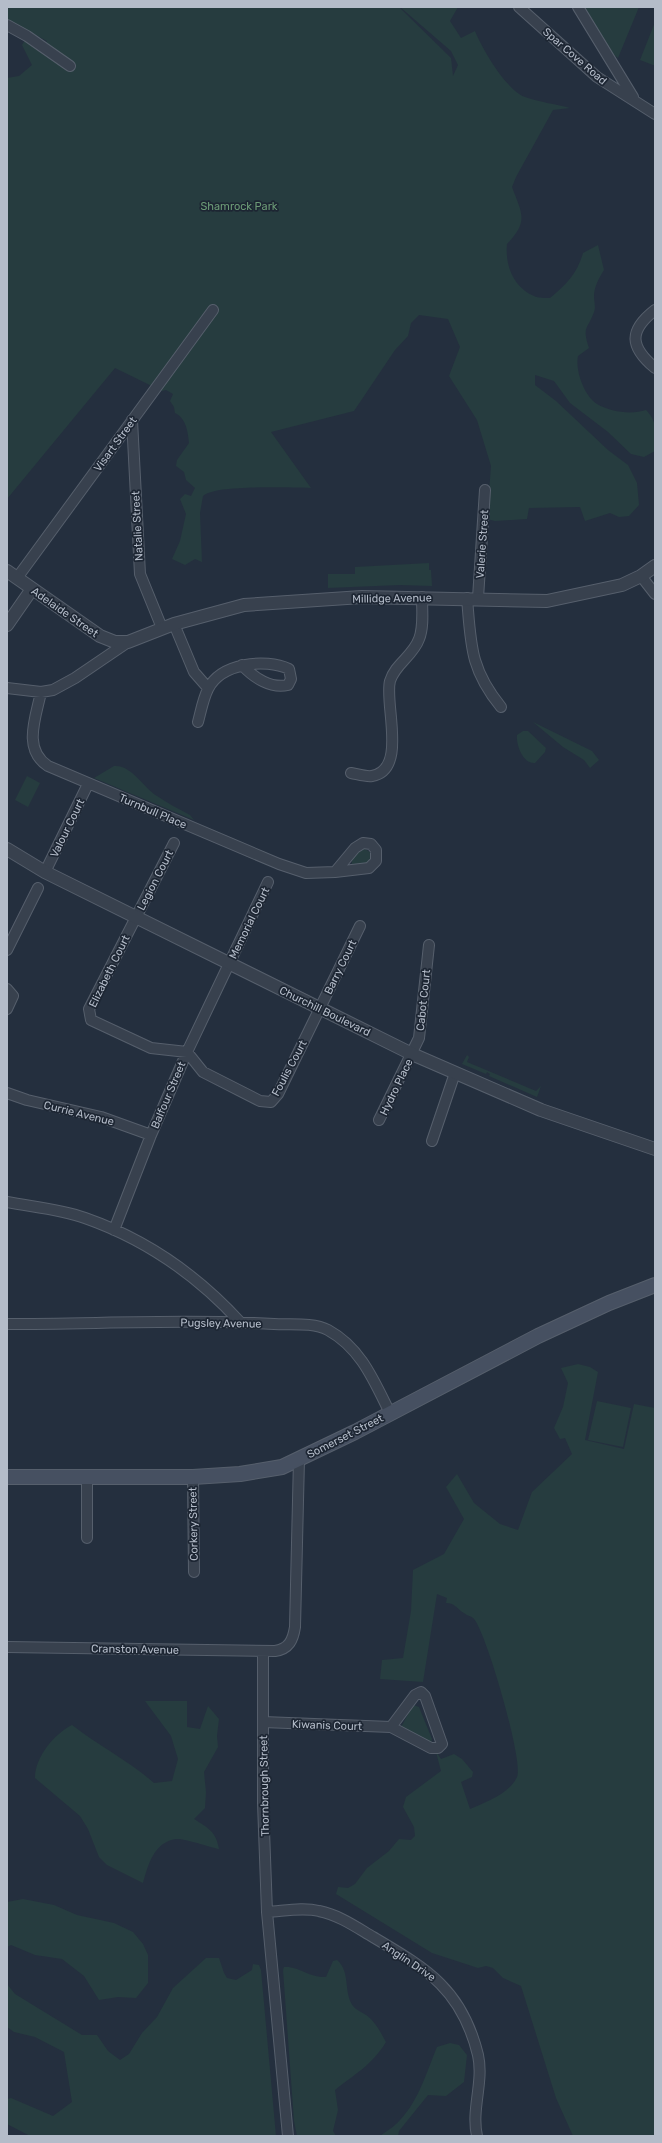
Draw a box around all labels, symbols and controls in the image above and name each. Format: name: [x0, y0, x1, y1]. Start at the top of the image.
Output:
street label: Spar Cove Road: [540, 25, 609, 88]
park label: Shamrock Park: [201, 200, 278, 213]
street label: Visart Street: [91, 414, 140, 474]
street label: Natalie Street: [129, 490, 146, 561]
street label: Valerie Street: [474, 508, 491, 579]
street label: Adelaide Street: [29, 585, 101, 641]
street label: Millidge Avenue: [352, 591, 432, 606]
street label: Turnbull Place: [117, 791, 189, 832]
street label: Valour Court: [48, 796, 88, 860]
street label: Legion Court: [135, 847, 177, 913]
street label: Memorial Court: [227, 885, 273, 961]
street label: Elizabeth Court: [86, 932, 133, 1009]
street label: Barry Court: [322, 937, 360, 997]
street label: Cabot Court: [414, 968, 433, 1032]
street label: Churchill Boulevard: [277, 984, 372, 1039]
street label: Foulis Court: [269, 1037, 310, 1098]
street label: Hydro Place: [377, 1057, 416, 1118]
street label: Balfour Street: [148, 1059, 189, 1131]
street label: Currie Avenue: [42, 1098, 115, 1129]
street label: Pugsley Avenue: [180, 1316, 262, 1331]
street label: Somerset Street: [305, 1411, 386, 1461]
street label: Corkery Street: [186, 1486, 201, 1561]
street label: Cranston Avenue: [91, 1642, 179, 1657]
street label: Kiwanis Court: [292, 1718, 363, 1733]
street label: Thornbrough Street: [257, 1735, 272, 1837]
street label: Anglin Drive: [379, 1939, 438, 1984]

